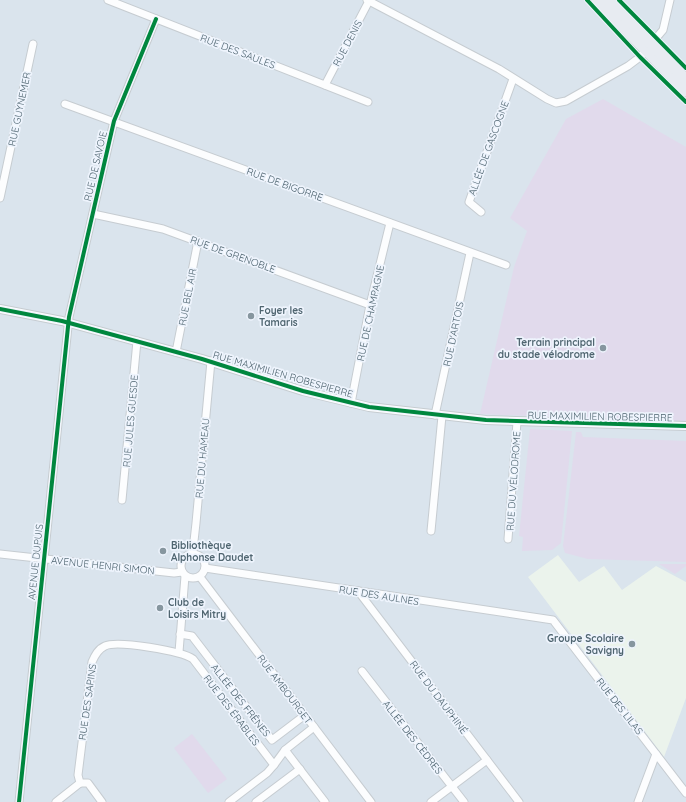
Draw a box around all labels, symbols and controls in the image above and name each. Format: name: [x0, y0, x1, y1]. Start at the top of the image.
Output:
street label: RUE DENIS: [330, 18, 365, 69]
street label: RUE DES SAULES: [199, 31, 277, 72]
street label: RUE GUYNEMER: [5, 71, 34, 147]
street label: ALLÉE DE GASCOGNE: [465, 99, 512, 197]
street label: RUE DE SAVOIE: [81, 130, 110, 202]
street label: RUE DE BIGORRE: [245, 165, 325, 204]
street label: RUE DE GRENOBLE: [189, 233, 277, 276]
street label: RUE DE CHAMPAGNE: [354, 263, 387, 362]
street label: RUE BEL AIR: [176, 267, 199, 327]
street label: RUE D'ARTOIS: [440, 300, 467, 368]
place label: Foyer les Tamaris: [259, 304, 303, 329]
marker: Foyer les Tamaris: [246, 311, 256, 321]
place label: Terrain principal du stade vélodrome: [498, 336, 595, 361]
marker: Terrain principal du stade vélodrome: [598, 343, 608, 353]
street label: RUE MAXIMILIEN ROBESPIERRE: [211, 348, 355, 401]
street label: RUE JULES GUESDE: [120, 374, 141, 468]
street label: RUE MAXIMILIEN ROBESPIERRE: [527, 409, 673, 424]
street label: RUE DU HAMEAU: [193, 417, 212, 499]
street label: RUE DU VÉLODROME: [504, 430, 523, 531]
street label: AVENUE DUPUIS: [25, 523, 46, 601]
place label: Bibliothèque Alphonse Daudet: [171, 539, 253, 564]
marker: Bibliothèque Alphonse Daudet: [158, 546, 168, 556]
street label: AVENUE HENRI SIMON: [50, 554, 155, 577]
street label: RUE DES AULNES: [338, 583, 420, 608]
place label: Club de Loisirs Mitry: [168, 596, 226, 621]
marker: Club de Loisirs Mitry: [155, 603, 165, 613]
place label: Groupe Scolaire Savigny: [547, 632, 624, 657]
marker: Groupe Scolaire Savigny: [627, 639, 637, 649]
street label: RUE AMBOURGET: [254, 652, 315, 727]
street label: RUE DU DAUPHINÉ: [407, 658, 471, 737]
street label: ALLÉE DES FRÊNES: [208, 661, 273, 740]
street label: RUE DES SAPINS: [76, 663, 99, 741]
street label: RUE DES ÉRABLES: [201, 672, 263, 749]
street label: RUE DES LILAS: [593, 675, 646, 738]
street label: ALLÉE DES CÈDRES: [380, 698, 446, 777]

